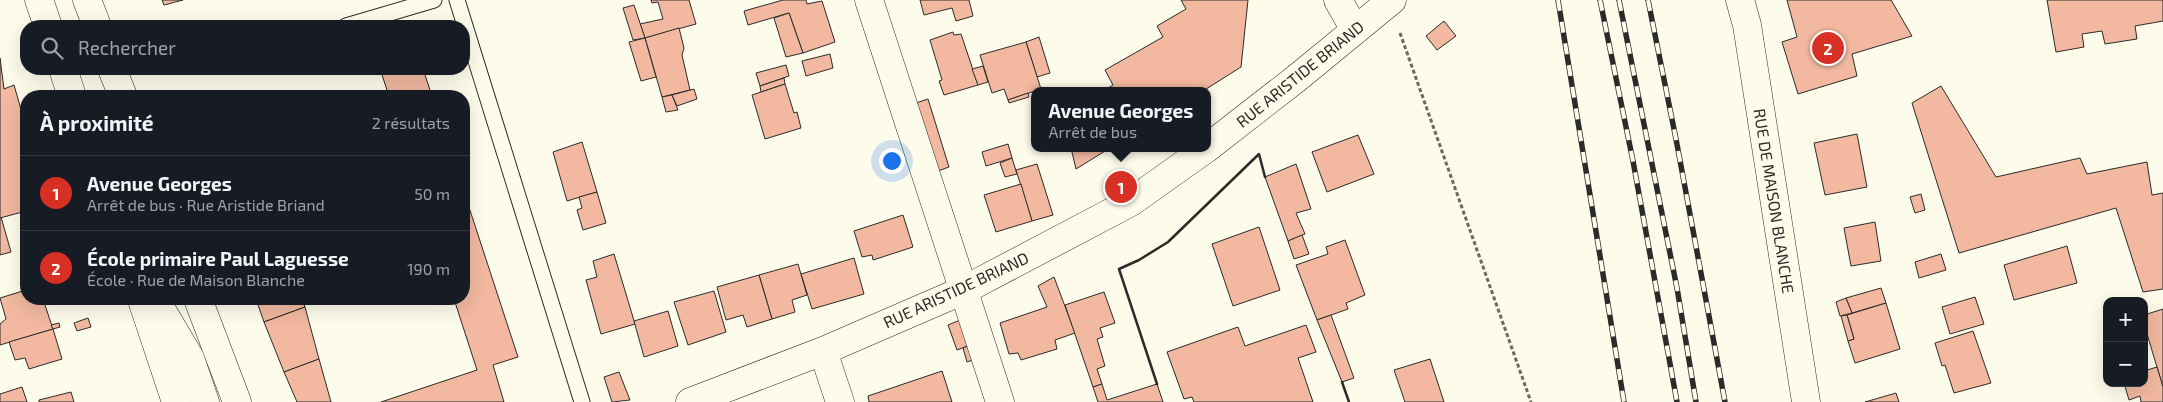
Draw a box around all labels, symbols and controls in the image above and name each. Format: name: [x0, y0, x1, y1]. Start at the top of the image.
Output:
street label: RUE ARISTIDE BRIAND: [1232, 16, 1367, 131]
search box: [20, 20, 470, 75]
pin: 2: [1812, 29, 1844, 67]
icon: search: [38, 34, 66, 62]
text: Rechercher: [78, 36, 176, 59]
popup: [1031, 87, 1211, 152]
text: Avenue Georges: [1049, 99, 1193, 122]
street label: RUE DE MAISON BLANCHE: [1750, 107, 1799, 295]
text: À proximité: [40, 110, 154, 135]
text: 2 résultats: [372, 113, 450, 132]
text: Arrêt de bus: [1049, 122, 1137, 141]
your location: [879, 148, 905, 174]
pin: 1: [1105, 168, 1137, 206]
text: Avenue Georges: [87, 172, 232, 195]
text: 1: [53, 184, 59, 203]
text: 50 m: [414, 184, 450, 203]
text: Arrêt de bus · Rue Aristide Briand: [87, 195, 325, 214]
text: École primaire Paul Laguesse: [87, 247, 349, 270]
street label: RUE ARISTIDE BRIAND: [880, 248, 1031, 332]
text: 2: [51, 259, 61, 278]
text: 190 m: [407, 259, 450, 278]
text: École · Rue de Maison Blanche: [87, 270, 305, 289]
map controls: [2103, 297, 2148, 387]
button: +: [2103, 297, 2148, 342]
button: −: [2103, 342, 2148, 387]

